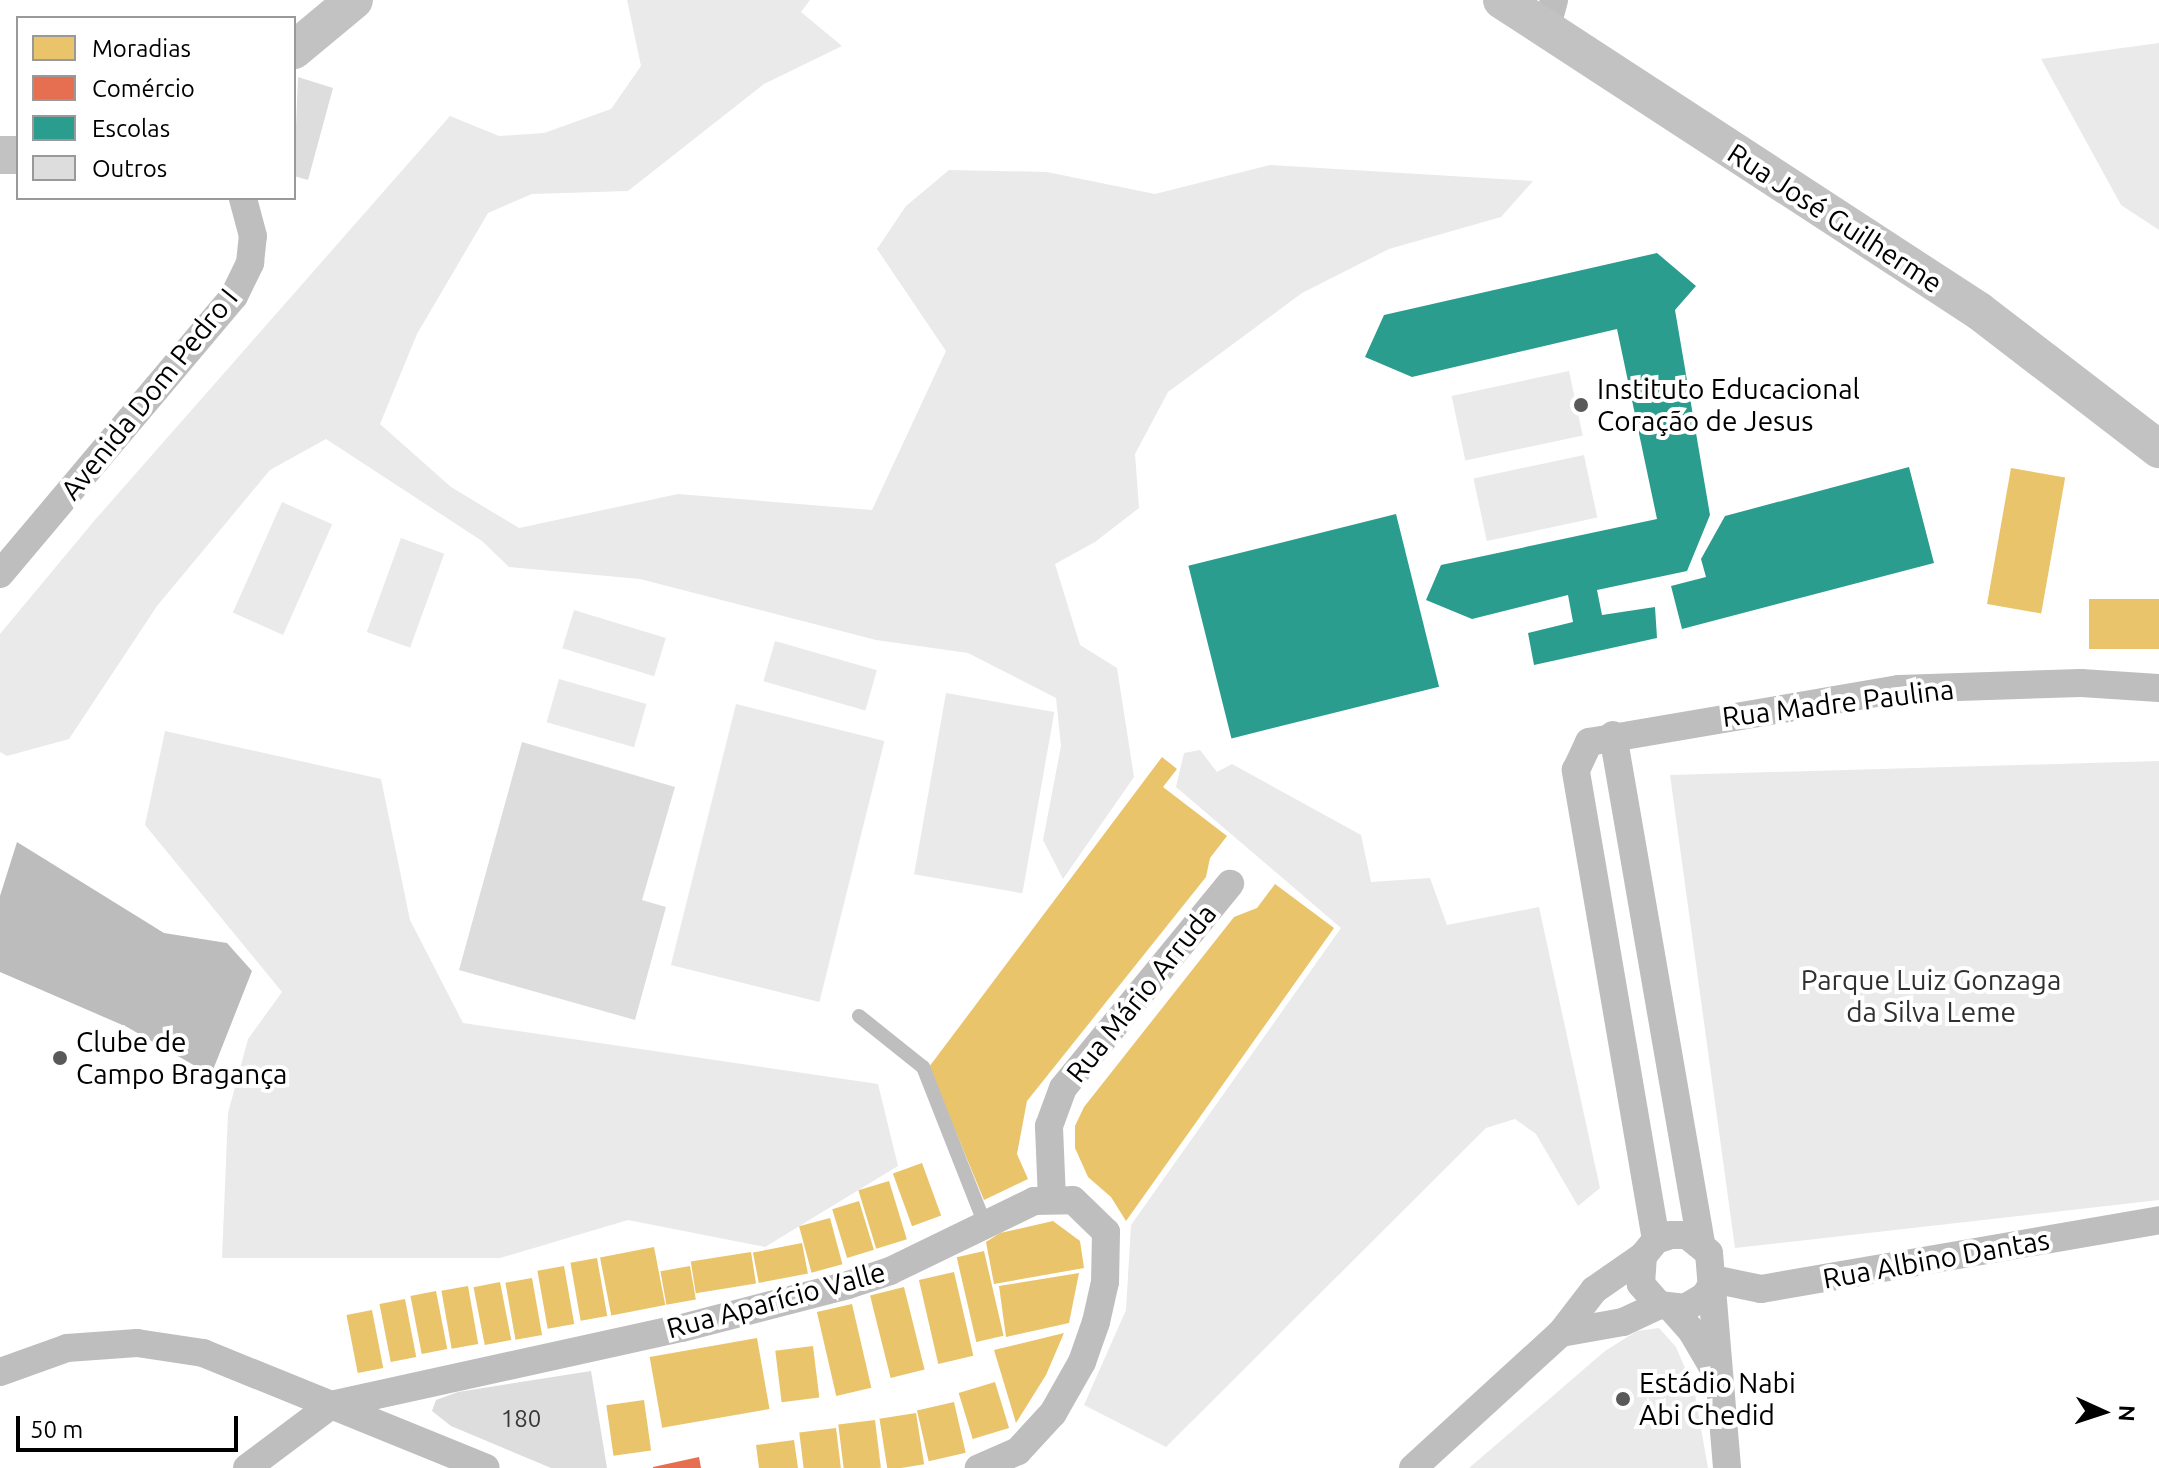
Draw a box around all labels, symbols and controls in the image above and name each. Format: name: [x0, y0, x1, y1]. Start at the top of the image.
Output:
legend: [16, 16, 296, 200]
text: Moradias: [92, 35, 191, 62]
text: Comércio: [92, 75, 195, 102]
text: Escolas: [92, 115, 170, 142]
street label: Rua José Guilherme: [1722, 136, 1948, 300]
text: Outros: [92, 155, 167, 182]
street label: Avenida Dom Pedro I: [53, 282, 245, 506]
place label: Instituto Educacional Coração de Jesus: [1597, 372, 1860, 438]
marker: Instituto Educacional Coração de Jesus: [1572, 396, 1590, 414]
street label: Rua Madre Paulina: [1720, 672, 1956, 734]
street label: Rua Mário Arruda: [1059, 897, 1223, 1089]
park label: Parque Luiz Gonzaga da Silva Leme: [1801, 963, 2061, 1029]
place label: Clube de Campo Bragança: [76, 1025, 287, 1091]
marker: Clube de Campo Bragança: [51, 1049, 69, 1067]
street label: Rua Albino Dantas: [1820, 1223, 2052, 1295]
street label: Rua Aparício Valle: [663, 1255, 889, 1345]
place label: Estádio Nabi Abi Chedid: [1639, 1366, 1796, 1432]
north arrow: [2063, 1372, 2143, 1452]
marker: Estádio Nabi Abi Chedid: [1614, 1390, 1632, 1408]
scale bar: [20, 1400, 242, 1450]
text: N: [2115, 1404, 2140, 1422]
house number: 180: [501, 1405, 541, 1433]
text: 50 m: [30, 1416, 83, 1443]

